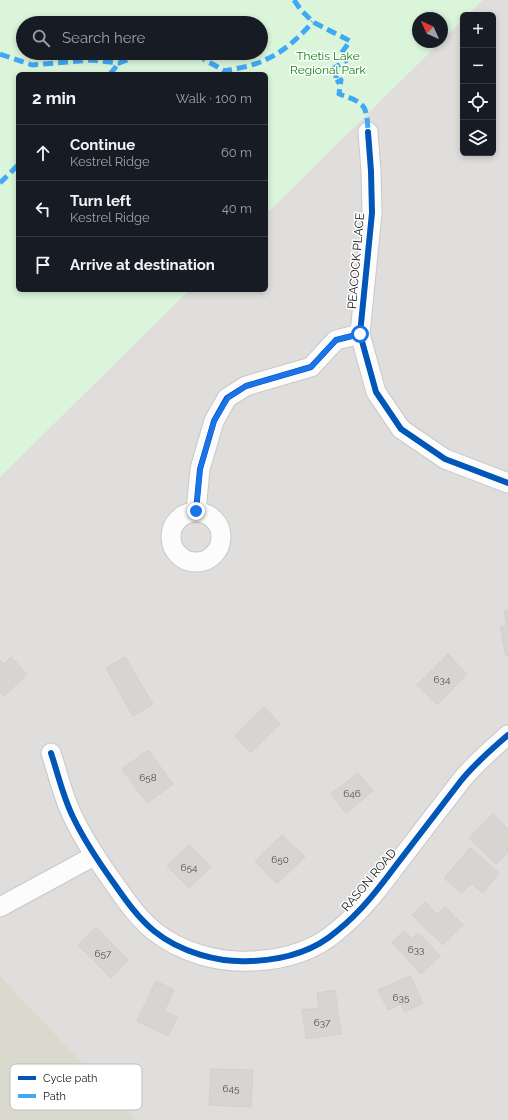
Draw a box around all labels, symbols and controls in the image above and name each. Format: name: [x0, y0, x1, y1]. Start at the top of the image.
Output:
north arrow: [412, 12, 448, 48]
map controls: [460, 12, 496, 156]
button: +: [460, 12, 496, 48]
search box: [16, 16, 268, 60]
icon: search: [30, 27, 52, 49]
text: Search here: [62, 29, 145, 47]
button: −: [460, 48, 496, 84]
park label: Thetis Lake Regional Park: [290, 49, 367, 77]
button: locate: [460, 84, 496, 120]
text: 2 min: [32, 88, 76, 108]
text: Walk · 100 m: [176, 91, 252, 106]
button: layers: [460, 120, 496, 156]
text: Continue: [70, 136, 135, 154]
icon: ahead: [32, 142, 54, 164]
text: 60 m: [221, 145, 252, 160]
text: Kestrel Ridge: [70, 154, 150, 169]
text: Turn left: [70, 192, 131, 210]
icon: left: [32, 198, 54, 220]
text: 40 m: [222, 201, 252, 216]
text: Kestrel Ridge: [70, 210, 150, 225]
street label: PEACOCK PLACE: [345, 212, 367, 310]
icon: arrive: [32, 254, 54, 276]
text: Arrive at destination: [70, 256, 215, 274]
route start: [351, 325, 369, 343]
route end: [187, 502, 205, 520]
house number: 634: [434, 674, 451, 685]
house number: 658: [139, 772, 157, 783]
house number: 646: [343, 788, 361, 799]
street label: RASON ROAD: [339, 845, 400, 914]
house number: 650: [271, 854, 289, 865]
house number: 654: [181, 862, 198, 873]
house number: 633: [408, 944, 424, 955]
house number: 657: [95, 948, 112, 959]
house number: 635: [393, 992, 410, 1003]
house number: 637: [314, 1017, 331, 1028]
legend: [10, 1064, 142, 1110]
text: Cycle path: [43, 1072, 97, 1085]
house number: 645: [223, 1083, 240, 1094]
text: Path: [43, 1090, 66, 1103]

